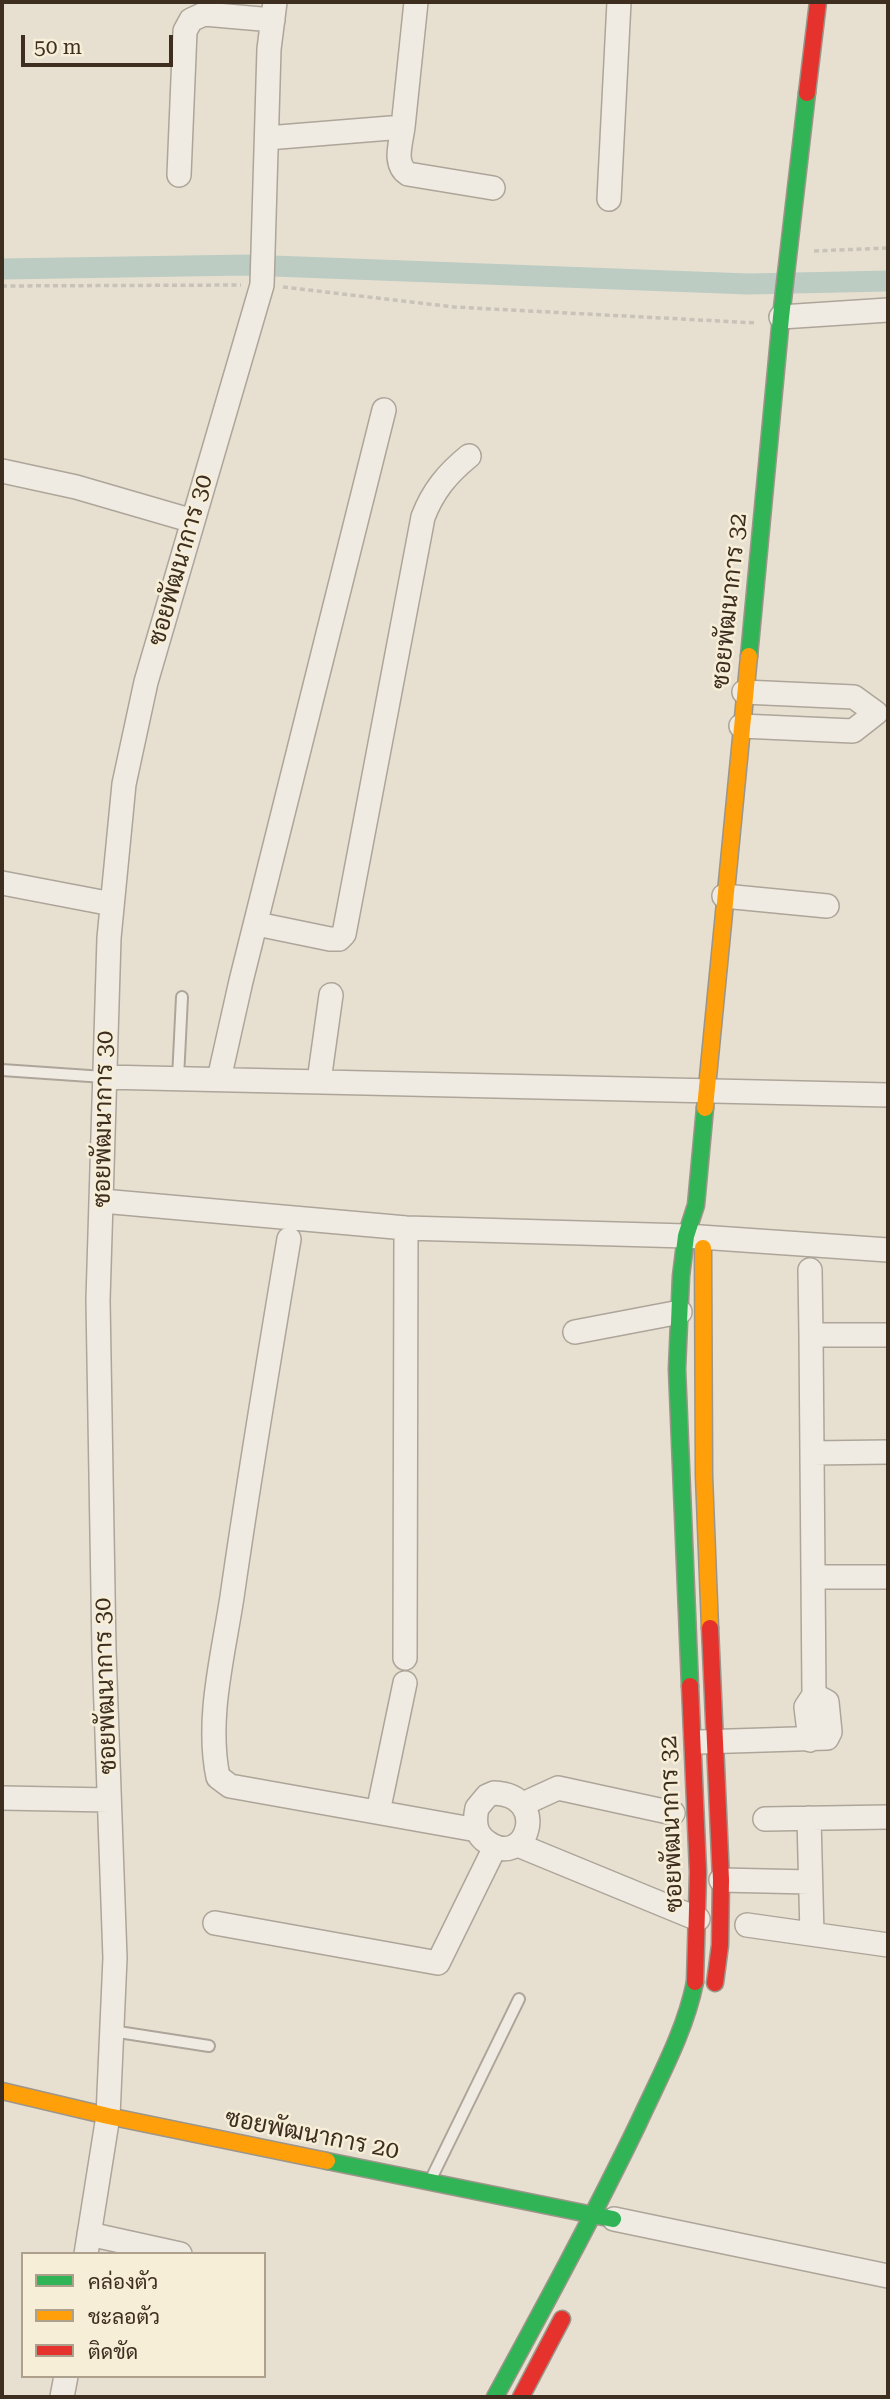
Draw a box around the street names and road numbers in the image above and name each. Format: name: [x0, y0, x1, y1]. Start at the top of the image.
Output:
street label: ซอยพัฒนาการ 30: [143, 471, 219, 649]
street label: ซอยพัฒนาการ 32: [706, 512, 754, 690]
street label: ซอยพัฒนาการ 30: [88, 1030, 120, 1208]
street label: ซอยพัฒนาการ 30: [89, 1597, 123, 1775]
street label: ซอยพัฒนาการ 32: [655, 1735, 689, 1913]
street label: ซอยพัฒนาการ 20: [222, 2104, 402, 2166]

